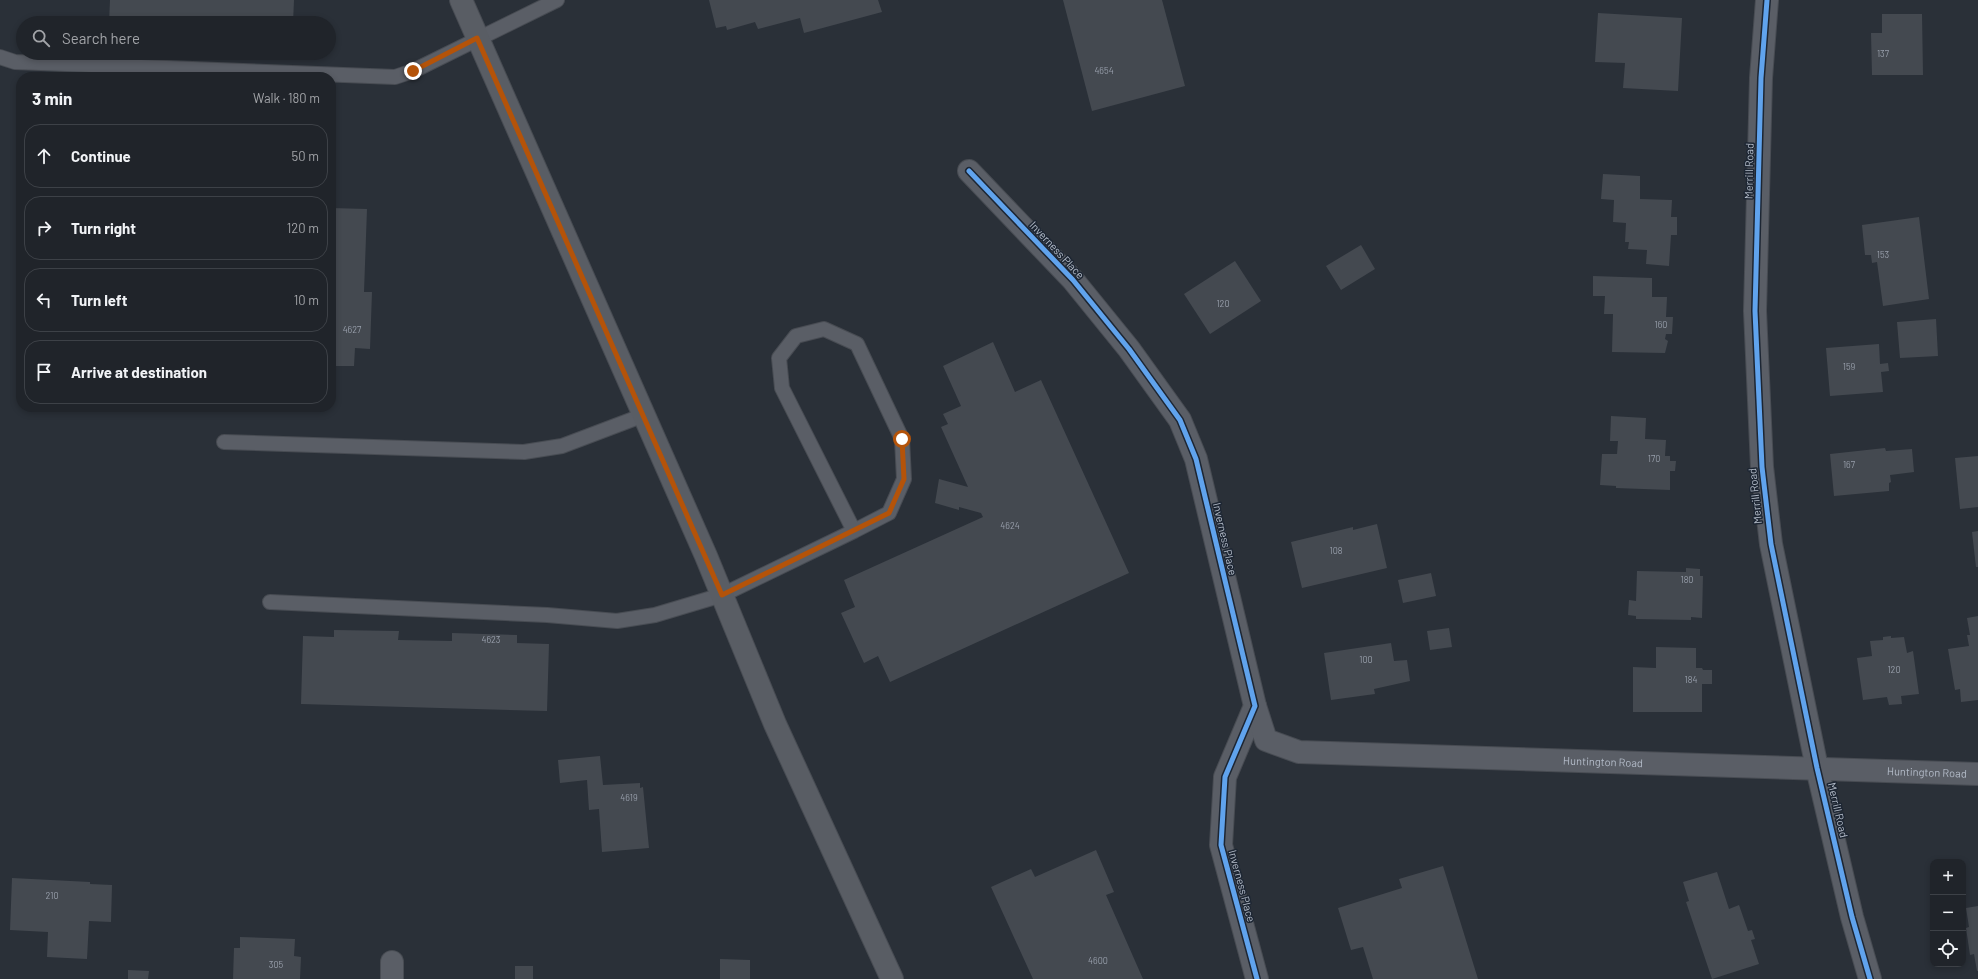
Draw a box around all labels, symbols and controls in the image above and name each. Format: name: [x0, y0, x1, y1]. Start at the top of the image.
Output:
search box: [16, 16, 336, 60]
icon: search: [30, 27, 52, 49]
text: Search here: [62, 29, 140, 47]
house number: 137: [1877, 48, 1890, 59]
route end: [404, 62, 422, 80]
house number: 4654: [1094, 65, 1114, 76]
text: 3 min: [32, 88, 72, 108]
text: Walk · 180 m: [253, 90, 320, 106]
street label: Merrill Road: [1742, 143, 1755, 199]
icon: ahead: [33, 145, 55, 167]
text: Continue: [71, 147, 131, 165]
text: 50 m: [292, 148, 319, 164]
icon: right: [33, 217, 55, 239]
street label: Inverness Place: [1027, 218, 1087, 281]
text: Turn right: [71, 219, 136, 237]
text: 120 m: [287, 220, 319, 236]
house number: 153: [1877, 249, 1890, 260]
icon: left: [33, 289, 55, 311]
text: Turn left: [71, 291, 127, 309]
text: 10 m: [294, 292, 319, 308]
house number: 120: [1216, 298, 1230, 309]
house number: 160: [1655, 319, 1667, 330]
house number: 4627: [343, 324, 362, 335]
icon: arrive: [33, 361, 55, 383]
house number: 159: [1843, 361, 1856, 372]
text: Arrive at destination: [71, 363, 207, 381]
route start: [893, 430, 911, 448]
house number: 170: [1648, 453, 1660, 464]
house number: 167: [1843, 459, 1856, 470]
street label: Merrill Road: [1745, 467, 1764, 525]
street label: Inverness Place: [1211, 501, 1240, 577]
house number: 4624: [1000, 520, 1020, 531]
house number: 108: [1330, 545, 1343, 556]
house number: 180: [1681, 574, 1693, 585]
house number: 4623: [482, 634, 501, 645]
house number: 100: [1359, 654, 1373, 665]
house number: 120: [1887, 664, 1901, 675]
house number: 184: [1685, 674, 1697, 685]
street label: Huntington Road: [1563, 754, 1643, 769]
street label: Huntington Road: [1887, 764, 1967, 780]
street label: Merrill Road: [1826, 781, 1851, 839]
house number: 4619: [620, 792, 638, 803]
street label: Inverness Place: [1227, 848, 1258, 923]
map controls: [1930, 859, 1966, 967]
button: +: [1930, 859, 1966, 895]
house number: 210: [46, 890, 58, 901]
button: −: [1930, 895, 1966, 931]
button: locate: [1930, 931, 1966, 967]
house number: 4600: [1088, 955, 1108, 966]
house number: 305: [269, 959, 284, 970]

